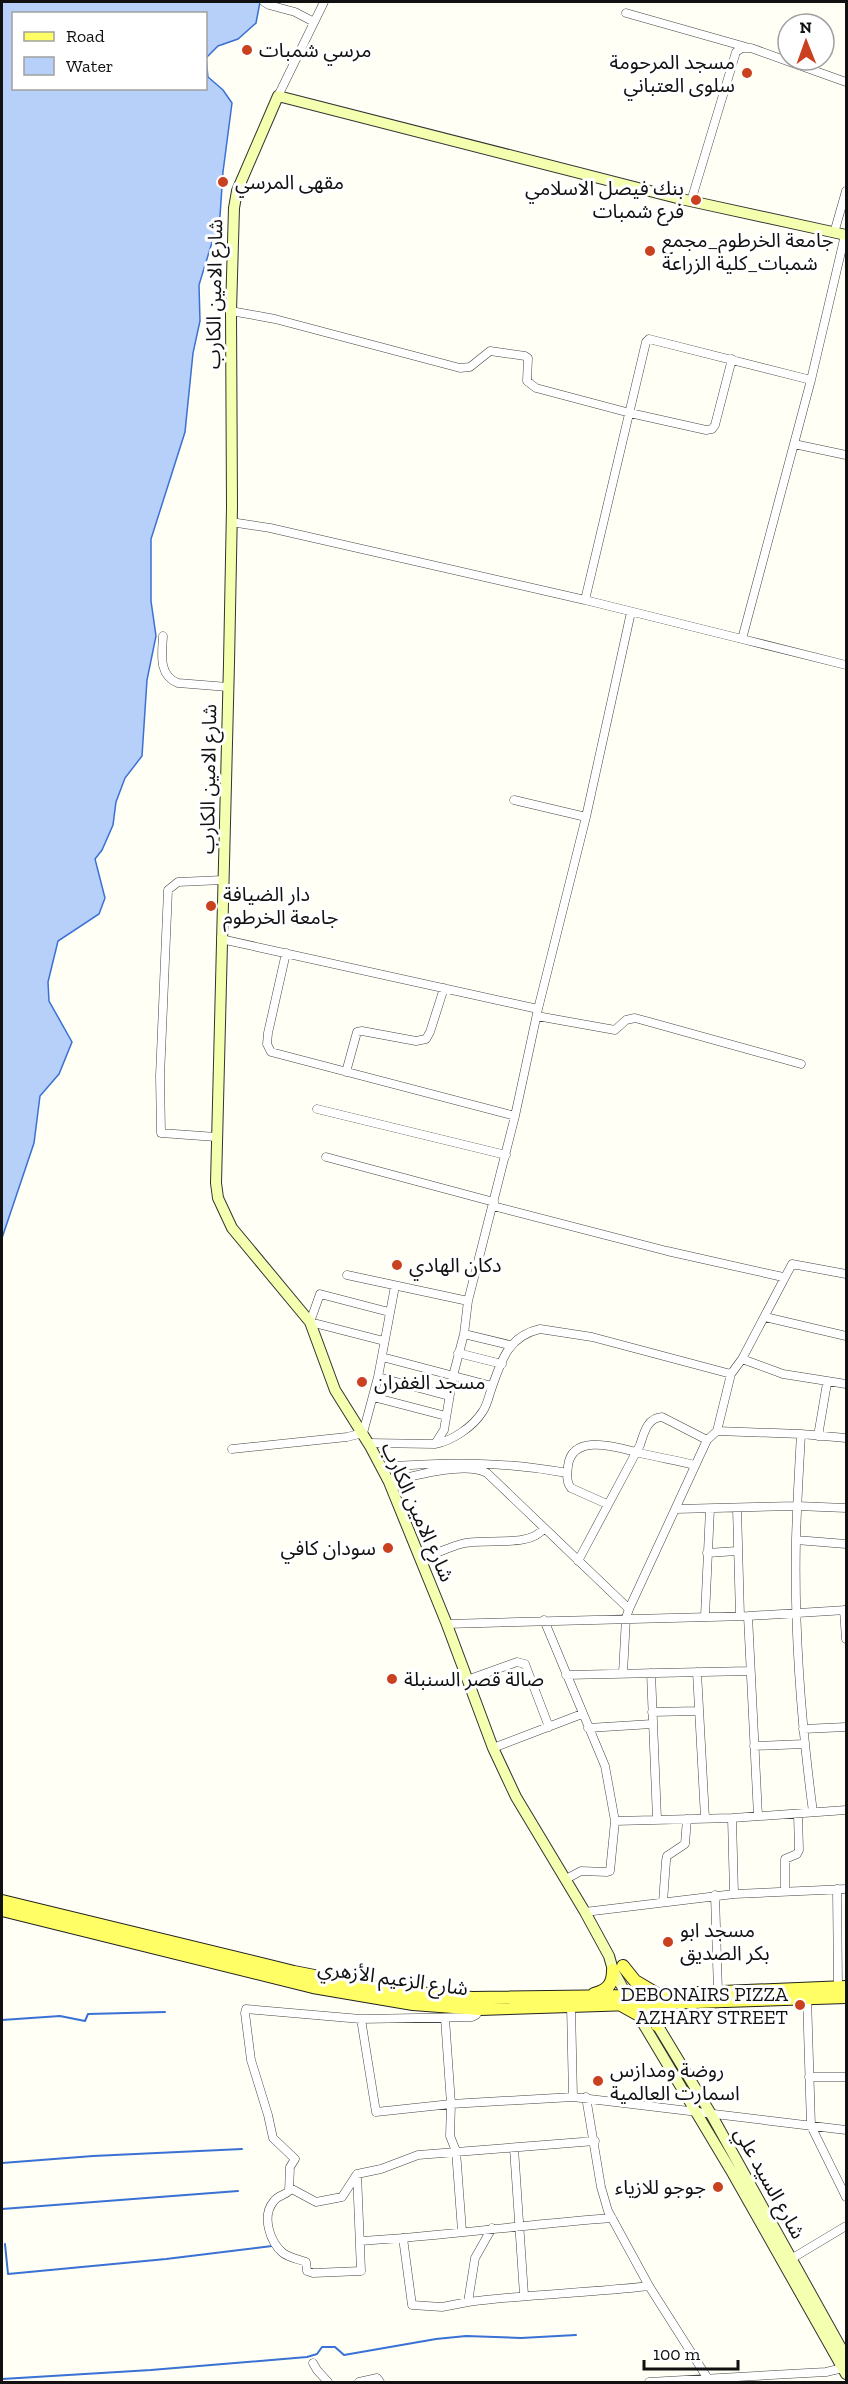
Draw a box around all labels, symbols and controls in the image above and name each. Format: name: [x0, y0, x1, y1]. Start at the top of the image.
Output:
legend: [12, 12, 207, 90]
north arrow: [776, 12, 836, 72]
text: N: [799, 18, 812, 37]
text: Road: [66, 25, 105, 47]
place label: مرسي شمبات: [259, 38, 372, 66]
marker: مرسي شمبات: [240, 43, 254, 57]
place label: مسجد المرحومة سلوى العتباني: [610, 50, 735, 101]
text: Water: [66, 55, 113, 77]
marker: مسجد المرحومة سلوى العتباني: [740, 66, 754, 80]
place label: مقهى المرسي: [235, 170, 344, 198]
marker: مقهى المرسي: [216, 175, 230, 189]
place label: بنك فيصل الاسلامي فرع شمبات: [525, 176, 684, 226]
marker: بنك فيصل الاسلامي فرع شمبات: [689, 193, 703, 207]
street label: شارع الامين الكارب: [201, 219, 230, 369]
place label: جامعة الخرطوم_مجمع شمبات_كلية الزراعة: [662, 228, 834, 275]
marker: جامعة الخرطوم_مجمع شمبات_كلية الزراعة: [643, 244, 657, 258]
street label: شارع الامين الكارب: [195, 704, 224, 854]
place label: دار الضيافة جامعة الخرطوم: [223, 882, 338, 932]
marker: دار الضيافة جامعة الخرطوم: [204, 899, 218, 913]
place label: دكان الهادي: [409, 1253, 502, 1281]
marker: دكان الهادي: [390, 1258, 404, 1272]
place label: مسجد الغفران: [374, 1370, 486, 1394]
marker: مسجد الغفران: [355, 1375, 369, 1389]
street label: شارع الامين الكارب: [374, 1439, 460, 1587]
place label: سودان كافي: [281, 1536, 376, 1564]
marker: سودان كافي: [381, 1541, 395, 1555]
place label: صالة قصر السنبلة: [404, 1667, 544, 1691]
marker: صالة قصر السنبلة: [385, 1672, 399, 1686]
place label: مسجد ابو بكر الصديق: [680, 1918, 770, 1966]
marker: مسجد ابو بكر الصديق: [661, 1935, 675, 1949]
street label: شارع الزعيم الأزهري: [316, 1956, 470, 2004]
place label: DEBONAIRS PIZZA AZHARY STREET: [621, 1982, 789, 2029]
marker: DEBONAIRS PIZZA AZHARY STREET: [793, 1998, 807, 2012]
place label: روضة ومدازس اسمارت العالمية: [610, 2058, 740, 2105]
marker: روضة ومدازس اسمارت العالمية: [591, 2074, 605, 2088]
street label: شارع السيد علي: [726, 2123, 811, 2245]
place label: جوجو للازياء: [615, 2175, 706, 2199]
marker: جوجو للازياء: [711, 2180, 725, 2194]
scale bar: [644, 2333, 738, 2371]
text: 100 m: [653, 2343, 701, 2365]

